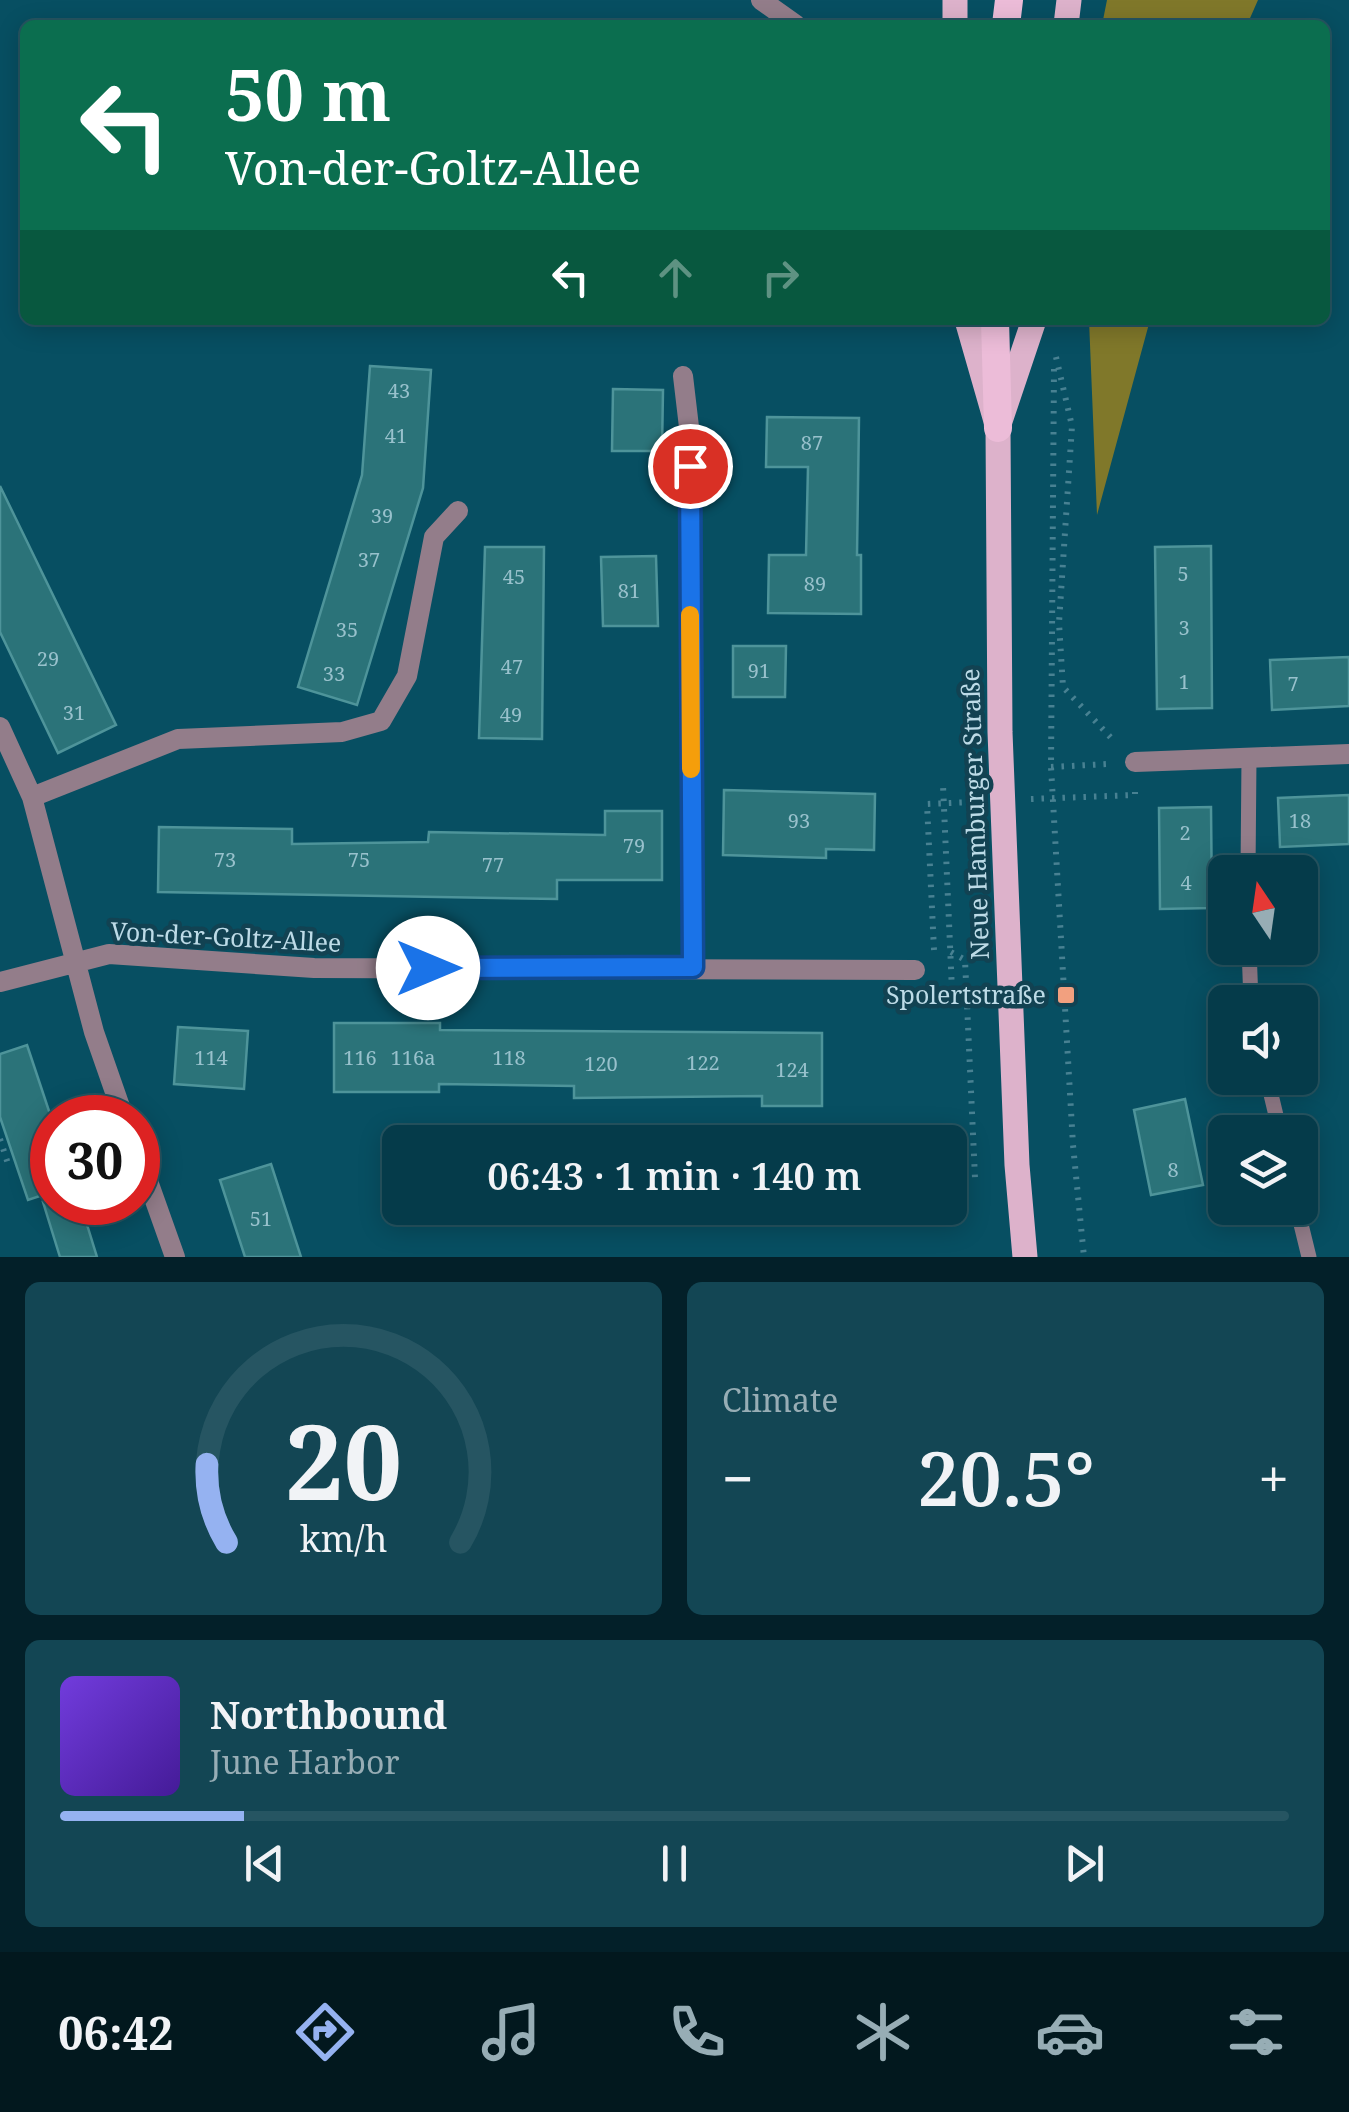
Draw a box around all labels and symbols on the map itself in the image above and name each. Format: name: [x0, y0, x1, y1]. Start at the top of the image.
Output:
house number: 43: [388, 377, 410, 404]
house number: 41: [385, 422, 407, 449]
pin: [648, 424, 733, 509]
house number: 87: [801, 429, 823, 456]
house number: 39: [371, 502, 393, 529]
house number: 37: [358, 546, 380, 573]
house number: 5: [1177, 560, 1189, 587]
house number: 45: [503, 563, 525, 590]
house number: 89: [804, 570, 826, 597]
house number: 81: [618, 577, 640, 604]
house number: 3: [1178, 614, 1190, 641]
house number: 35: [336, 616, 358, 643]
house number: 29: [37, 645, 59, 672]
house number: 47: [501, 653, 523, 680]
house number: 91: [748, 657, 770, 684]
house number: 33: [323, 660, 345, 687]
street label: Neue Hamburger Straße: [952, 668, 996, 960]
house number: 1: [1178, 668, 1190, 695]
house number: 7: [1287, 670, 1299, 697]
house number: 31: [63, 699, 85, 726]
house number: 49: [500, 701, 522, 728]
house number: 93: [788, 807, 810, 834]
house number: 18: [1289, 807, 1311, 834]
house number: 2: [1179, 819, 1191, 846]
house number: 79: [623, 832, 645, 859]
house number: 73: [214, 846, 236, 873]
house number: 75: [348, 846, 370, 873]
house number: 77: [482, 851, 504, 878]
north arrow: [1208, 855, 1318, 965]
house number: 4: [1180, 869, 1192, 896]
street label: Von-der-Goltz-Allee: [110, 913, 342, 959]
position arrow: [376, 916, 480, 1020]
place label: Spolertstraße: [886, 977, 1046, 1011]
marker: Spolertstraße: [1055, 984, 1077, 1006]
house number: 114: [194, 1044, 228, 1071]
house number: 116: [343, 1044, 377, 1071]
house number: 116a: [391, 1044, 435, 1071]
house number: 118: [492, 1044, 526, 1071]
house number: 122: [686, 1049, 720, 1076]
house number: 120: [584, 1050, 618, 1077]
house number: 124: [775, 1056, 809, 1083]
speed limit sign: 30: [30, 1095, 160, 1225]
house number: 8: [1167, 1156, 1179, 1183]
house number: 51: [250, 1205, 272, 1232]

